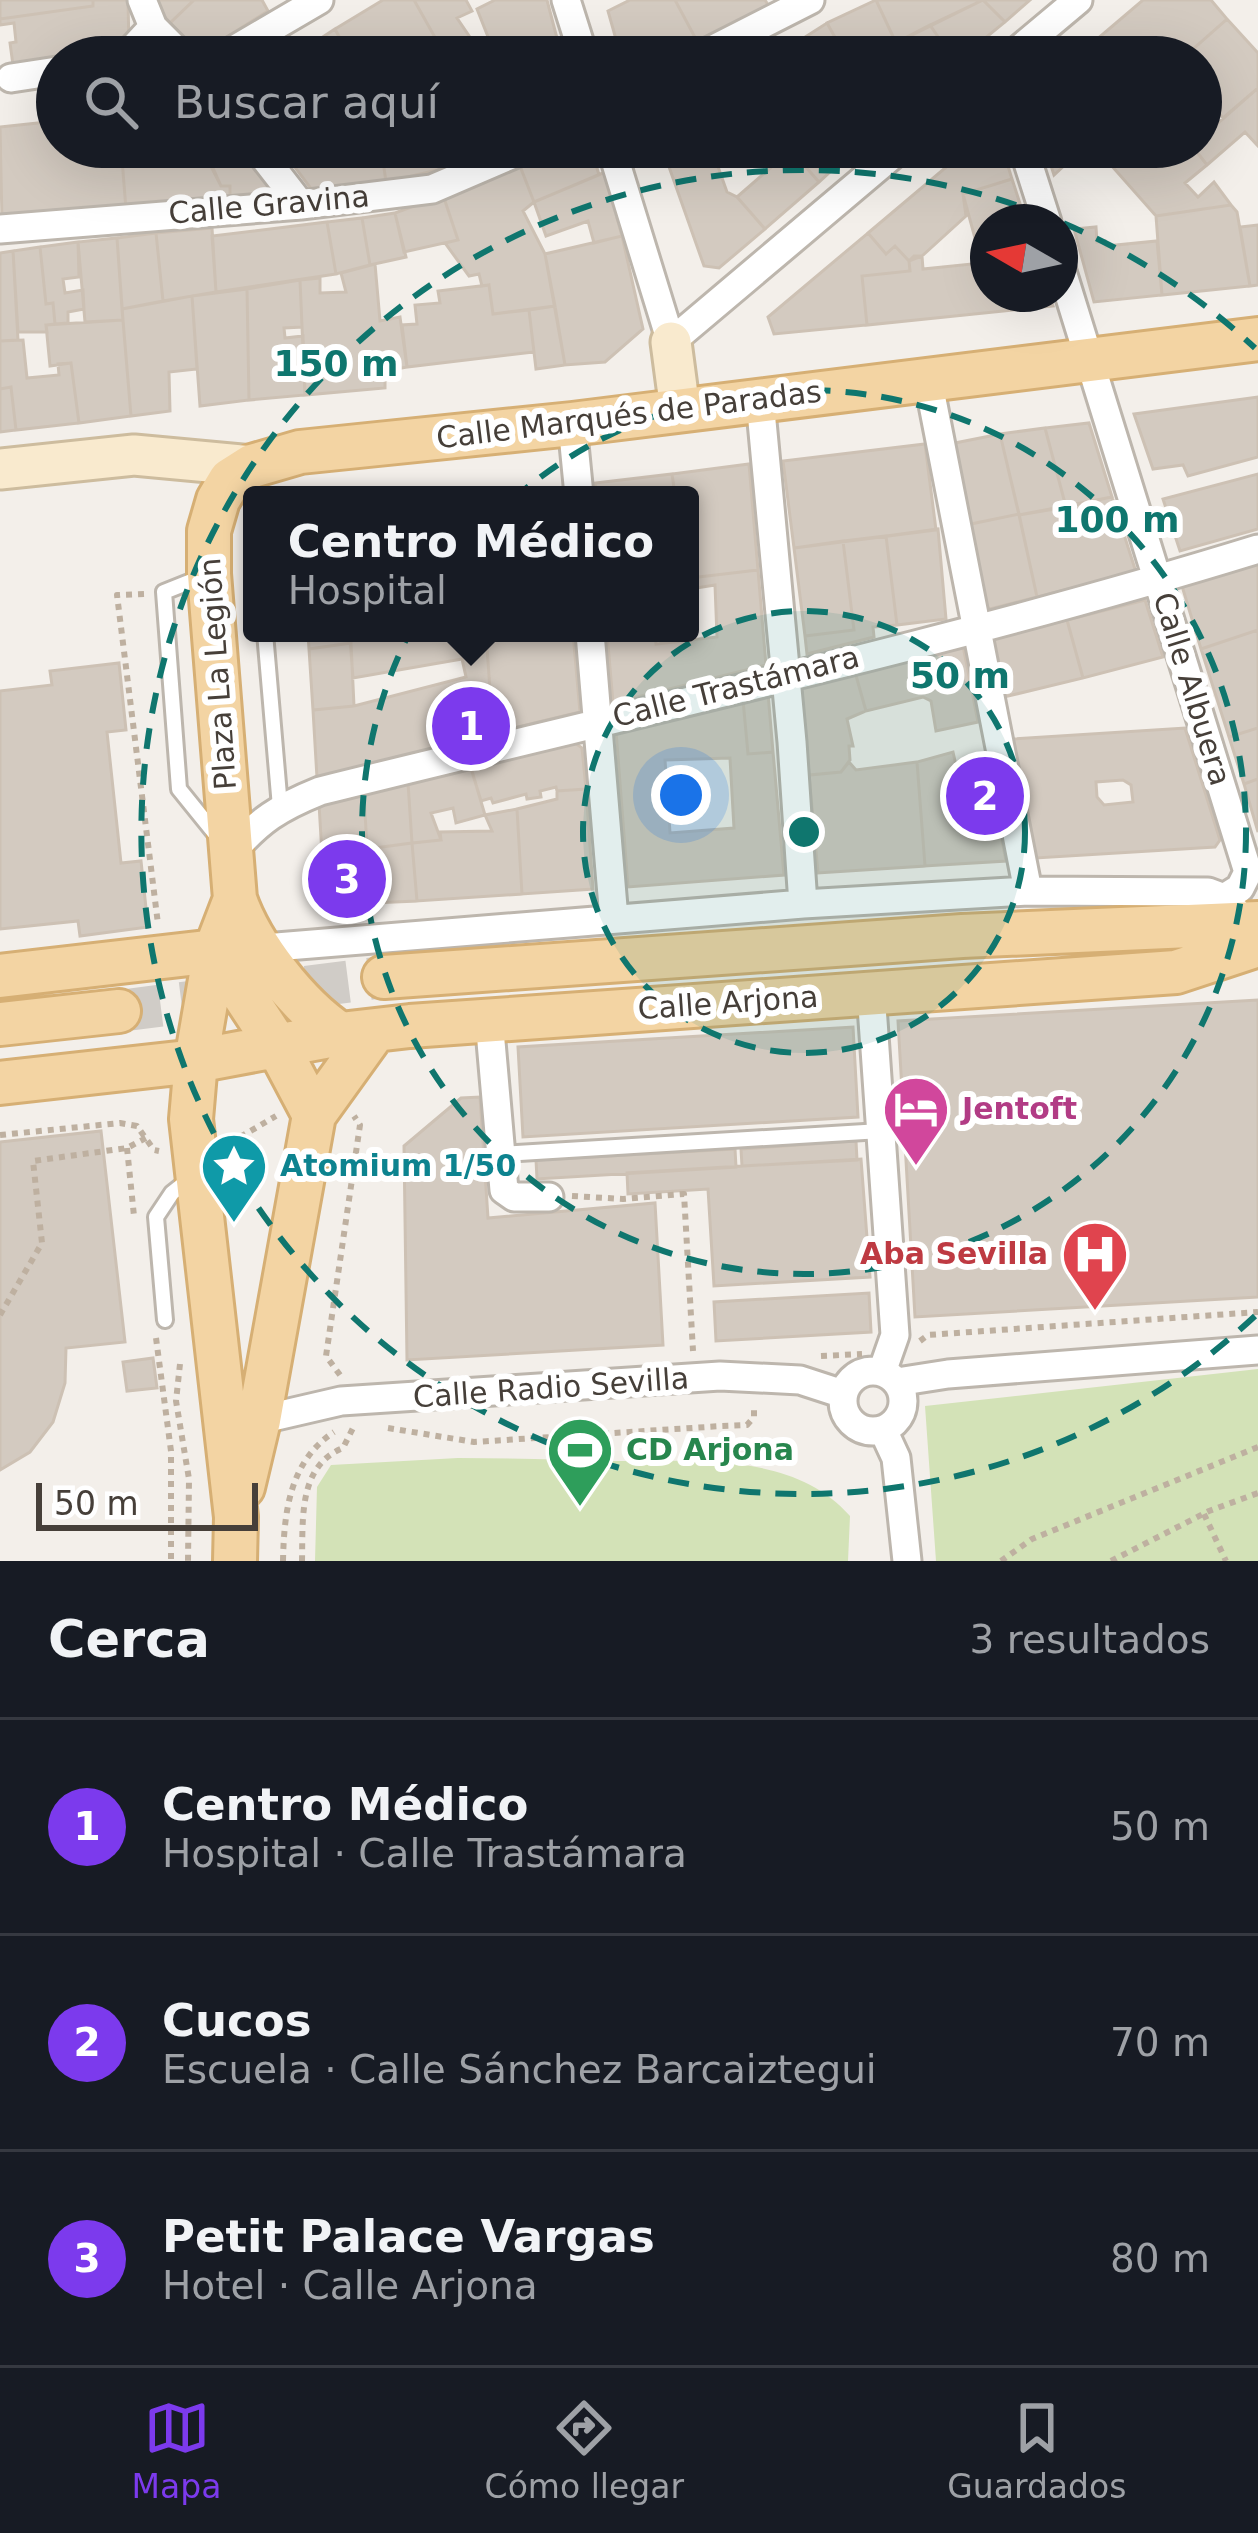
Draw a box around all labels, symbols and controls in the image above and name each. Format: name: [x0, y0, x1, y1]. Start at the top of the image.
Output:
search box: [36, 36, 1222, 168]
icon: search: [78, 69, 144, 135]
text: Buscar aquí: [174, 76, 439, 129]
street label: Calle Gravina: [167, 178, 371, 231]
north arrow: [970, 204, 1078, 312]
text: 150 m: [273, 343, 399, 384]
street label: Calle Marqués de Paradas: [434, 374, 823, 455]
popup: [243, 486, 699, 642]
text: 100 m: [1054, 499, 1180, 540]
text: Centro Médico: [288, 515, 654, 568]
street label: Plaza La Legión: [192, 557, 243, 791]
text: Hospital: [288, 568, 447, 613]
street label: Calle Albuera: [1146, 588, 1238, 790]
street label: Calle Trastámara: [609, 639, 863, 734]
text: 50 m: [910, 655, 1010, 696]
pin: 1: [432, 681, 510, 771]
pin: 2: [946, 751, 1024, 841]
your location: [651, 765, 711, 825]
centre of rings: [783, 811, 825, 853]
pin: 3: [308, 834, 386, 924]
street label: Calle Arjona: [636, 979, 819, 1026]
hotel icon: Jentoft: [881, 1074, 951, 1168]
place label: Jentoft: [960, 1091, 1077, 1126]
place icon: Atomium 1/50: [199, 1131, 269, 1225]
place label: Atomium 1/50: [280, 1148, 516, 1183]
hospital icon: Aba Sevilla: [1060, 1219, 1130, 1313]
place label: Aba Sevilla: [860, 1236, 1048, 1271]
street label: Calle Radio Sevilla: [412, 1360, 690, 1415]
sports icon: CD Arjona: [545, 1415, 615, 1509]
place label: CD Arjona: [626, 1432, 794, 1467]
scale bar: [36, 1477, 258, 1530]
text: 50 m: [54, 1484, 139, 1523]
text: Cerca: [48, 1610, 210, 1669]
text: 3 resultados: [970, 1617, 1210, 1662]
text: Centro Médico: [162, 1778, 528, 1831]
text: 1: [73, 1804, 101, 1849]
text: 50 m: [1110, 1804, 1210, 1849]
text: Hospital · Calle Trastámara: [162, 1831, 687, 1876]
text: Cucos: [162, 1994, 311, 2047]
text: 2: [73, 2020, 101, 2065]
text: 70 m: [1110, 2020, 1210, 2065]
text: Escuela · Calle Sánchez Barcaiztegui: [162, 2047, 877, 2092]
text: Petit Palace Vargas: [162, 2210, 655, 2263]
text: 3: [73, 2236, 101, 2281]
text: 80 m: [1110, 2236, 1210, 2281]
text: Hotel · Calle Arjona: [162, 2263, 538, 2308]
tab: Mapa: [132, 2395, 221, 2506]
tab: Cómo llegar: [485, 2395, 684, 2506]
tab: Guardados: [947, 2395, 1126, 2506]

